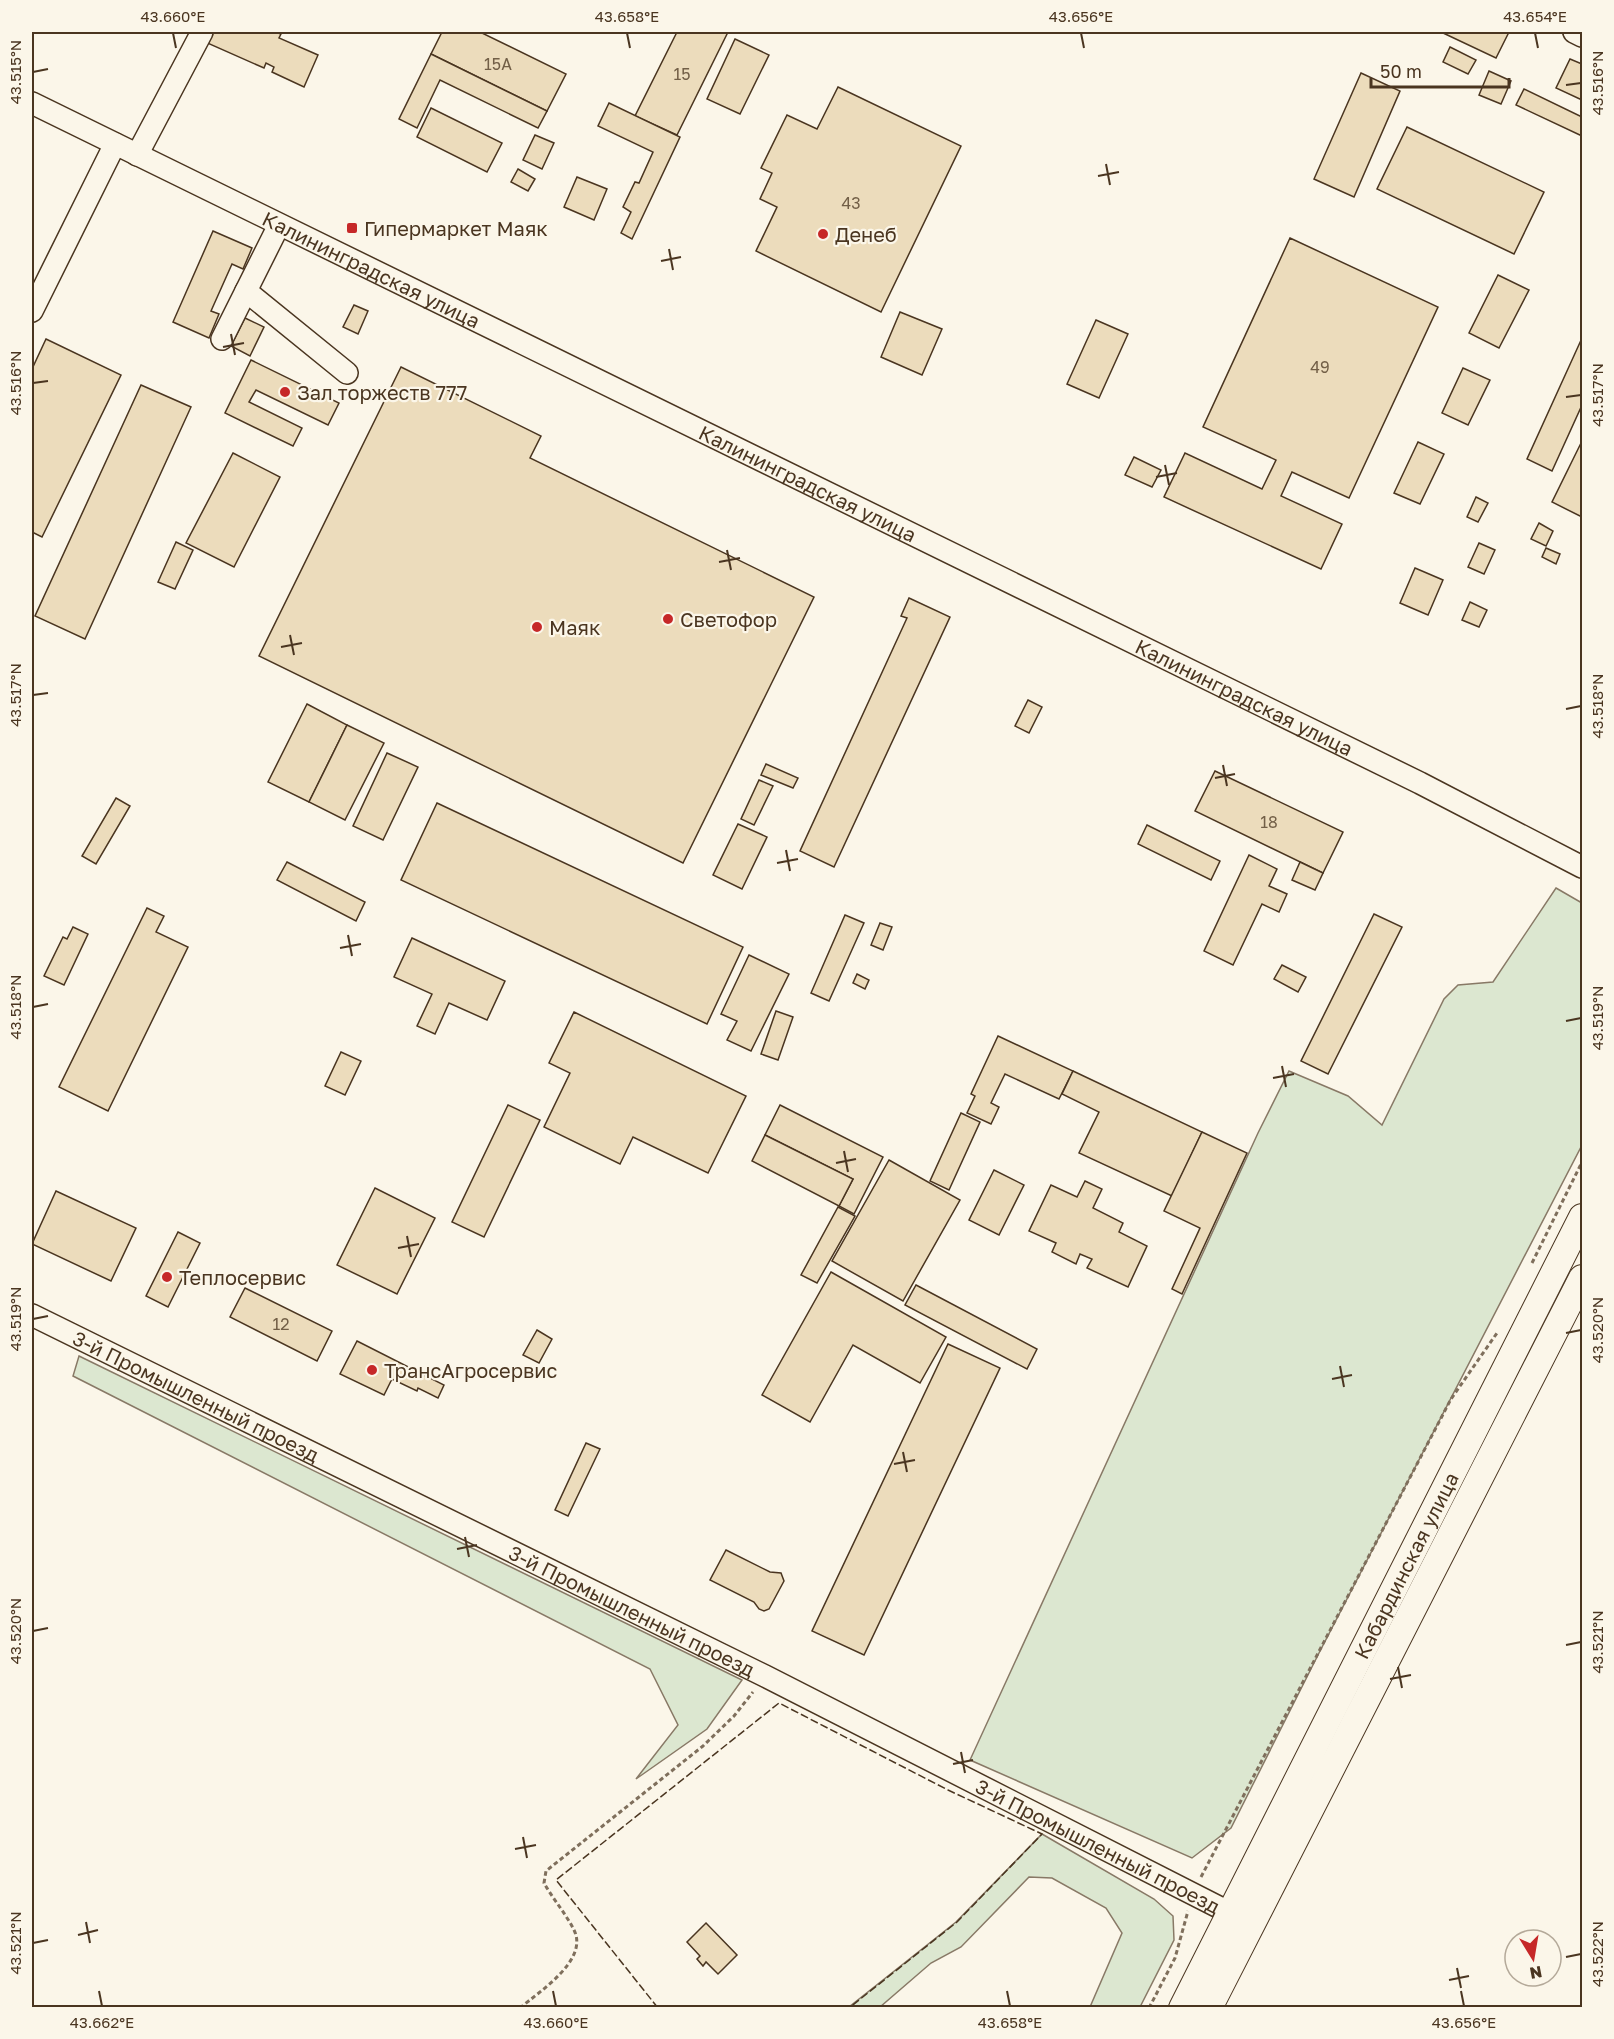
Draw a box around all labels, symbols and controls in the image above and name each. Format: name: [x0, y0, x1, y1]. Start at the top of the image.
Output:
text: 43.660°E: [141, 7, 205, 25]
text: 43.658°E: [595, 7, 659, 25]
text: 43.656°E: [1049, 7, 1113, 25]
text: 43.654°E: [1503, 7, 1567, 25]
text: 43.515°N: [6, 40, 24, 104]
scale bar: [1371, 51, 1509, 89]
text: 43.516°N: [1588, 51, 1606, 115]
house number: 15А: [484, 54, 512, 74]
text: 50 m: [1380, 60, 1422, 82]
house number: 15: [673, 64, 691, 84]
house number: 43: [841, 193, 861, 213]
street label: Калининградская улица: [259, 206, 484, 333]
place label: Гипермаркет Маяк: [364, 216, 548, 240]
marker: Гипермаркет Маяк: [345, 221, 359, 235]
place label: Денеб: [835, 222, 897, 246]
marker: Денеб: [816, 227, 830, 241]
text: 43.516°N: [6, 351, 24, 415]
house number: 49: [1310, 357, 1330, 377]
text: 43.517°N: [1588, 363, 1606, 427]
place label: Зал торжеств 777: [297, 380, 467, 404]
marker: Зал торжеств 777: [278, 385, 292, 399]
street label: Калининградская улица: [695, 420, 921, 547]
place label: Светофор: [680, 607, 777, 631]
marker: Светофор: [661, 612, 675, 626]
place label: Маяк: [549, 615, 600, 639]
marker: Маяк: [530, 620, 544, 634]
street label: Калининградская улица: [1132, 634, 1357, 760]
text: 43.517°N: [6, 663, 24, 727]
text: 43.518°N: [1588, 674, 1606, 738]
house number: 18: [1260, 812, 1278, 832]
text: 43.518°N: [6, 975, 24, 1039]
text: 43.519°N: [1588, 986, 1606, 1050]
place label: Теплосервис: [179, 1265, 306, 1289]
marker: Теплосервис: [160, 1270, 174, 1284]
text: 43.519°N: [6, 1287, 24, 1351]
text: 43.520°N: [1588, 1297, 1606, 1363]
house number: 12: [272, 1314, 290, 1334]
street label: 3-й Промышленный проезд: [69, 1325, 323, 1467]
place label: ТрансАгросервис: [384, 1358, 557, 1382]
marker: ТрансАгросервис: [365, 1363, 379, 1377]
street label: Кабардинская улица: [1349, 1468, 1463, 1663]
street label: 3-й Промышленный проезд: [505, 1540, 759, 1681]
text: 43.520°N: [6, 1598, 24, 1664]
text: 43.521°N: [1588, 1610, 1606, 1674]
street label: 3-й Промышленный проезд: [972, 1774, 1224, 1918]
text: 43.521°N: [6, 1911, 24, 1975]
text: 43.522°N: [1588, 1921, 1606, 1987]
north arrow: [1503, 1928, 1563, 1988]
text: N: [1528, 1962, 1544, 1984]
text: 43.662°E: [70, 2013, 134, 2031]
text: 43.660°E: [524, 2013, 588, 2031]
text: 43.658°E: [978, 2013, 1042, 2031]
text: 43.656°E: [1432, 2013, 1496, 2031]

